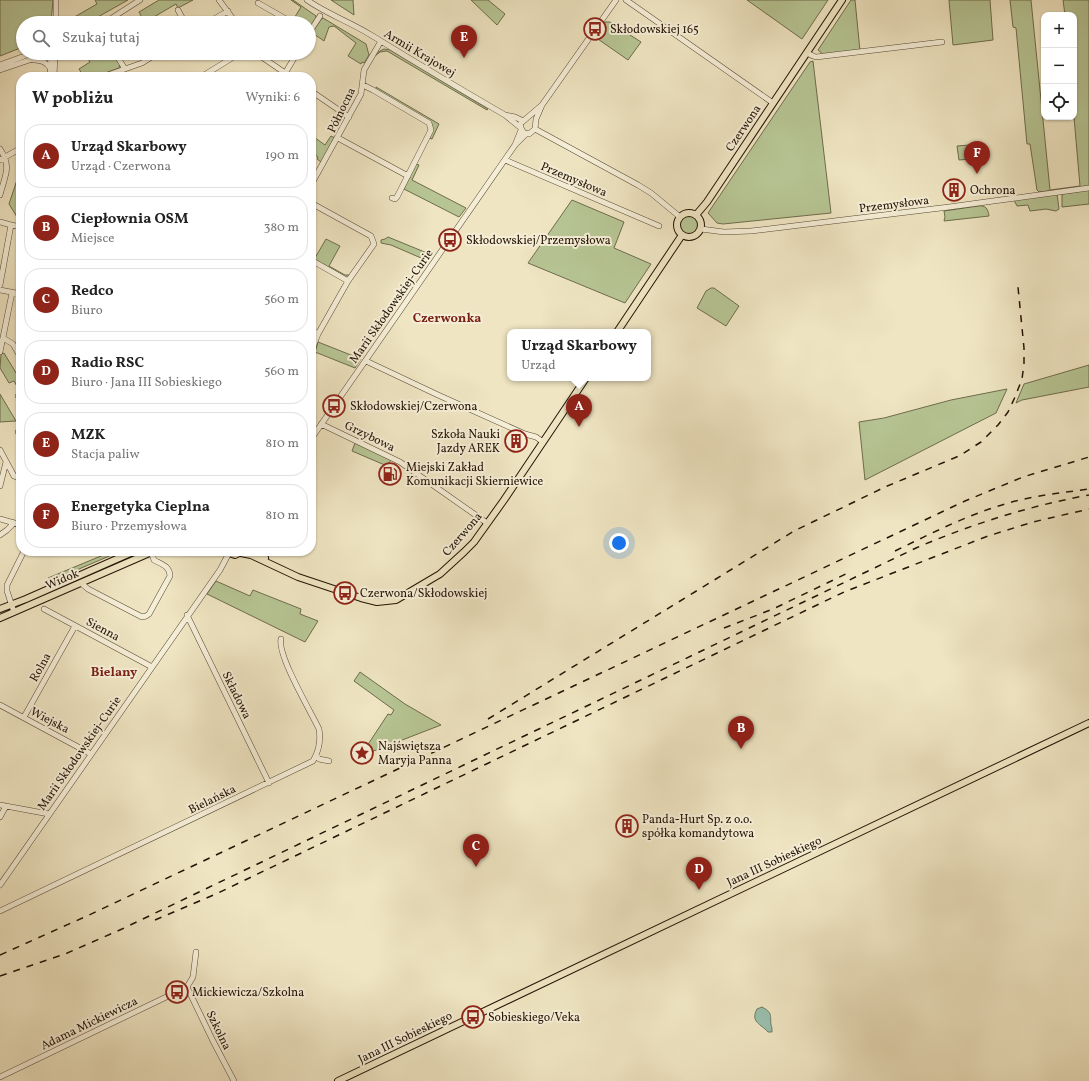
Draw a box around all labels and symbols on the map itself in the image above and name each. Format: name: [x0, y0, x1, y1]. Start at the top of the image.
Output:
bus stop icon: Skłodowskiej 165: [582, 16, 608, 42]
place label: Skłodowskiej 165: [610, 22, 699, 38]
pin: E: [451, 25, 477, 58]
street label: Armii Krajowej: [381, 26, 458, 82]
street label: Północna: [324, 85, 360, 136]
street label: Czerwona: [722, 102, 765, 155]
pin: F: [964, 141, 990, 174]
street label: Przemysłowa: [538, 159, 609, 201]
building icon: Ochrona: [941, 177, 967, 203]
place label: Ochrona: [970, 183, 1016, 199]
street label: Przemysłowa: [858, 193, 930, 217]
bus stop icon: Skłodowskiej/Przemysłowa: [437, 227, 463, 253]
place label: Skłodowskiej/Przemysłowa: [466, 233, 611, 249]
street label: Marii Skłodowskiej-Curie: [346, 246, 438, 367]
district label: Czerwonka: [413, 310, 481, 328]
bus stop icon: Skłodowskiej/Czerwona: [321, 393, 347, 419]
pin: A: [566, 394, 592, 427]
place label: Skłodowskiej/Czerwona: [350, 399, 477, 415]
street label: Grzybowa: [342, 418, 398, 456]
place label: Szkoła Nauki Jazdy AREK: [431, 427, 500, 457]
building icon: Szkoła Nauki Jazdy AREK: [503, 428, 529, 454]
place label: Miejski Zakład Komunikacji Skierniewice: [406, 460, 544, 490]
fuel station icon: Miejski Zakład Komunikacji Skierniewice: [377, 461, 403, 487]
street label: Czerwona: [439, 509, 486, 560]
your location: [609, 533, 629, 553]
street label: Widok: [43, 566, 82, 594]
bus stop icon: Czerwona/Skłodowskiej: [332, 580, 358, 606]
place label: Czerwona/Skłodowskiej: [360, 586, 487, 602]
street label: Sienna: [83, 614, 122, 645]
street label: Rolna: [26, 650, 55, 685]
district label: Bielany: [91, 664, 138, 682]
street label: Składowa: [218, 669, 254, 722]
street label: Marii Skłodowskiej-Curie: [34, 693, 126, 814]
street label: Wiejska: [27, 704, 72, 738]
pin: B: [728, 716, 754, 749]
place label: Najświętsza Maryja Panna: [378, 739, 452, 769]
place icon: Najświętsza Maryja Panna: [349, 740, 375, 766]
street label: Bielańska: [186, 781, 239, 818]
place label: Panda-Hurt Sp. z o.o. spółka komandytowa: [642, 812, 754, 842]
building icon: Panda-Hurt Sp. z o.o. spółka komandytowa: [614, 813, 640, 839]
street label: Jana III Sobieskiego: [724, 833, 824, 891]
pin: C: [463, 834, 489, 867]
pin: D: [686, 857, 712, 890]
bus stop icon: Mickiewicza/Szkolna: [164, 979, 190, 1005]
place label: Mickiewicza/Szkolna: [192, 985, 304, 1001]
street label: Adama Mickiewicza: [38, 994, 140, 1054]
bus stop icon: Sobieskiego/Veka: [460, 1004, 486, 1030]
street label: Szkolna: [202, 1008, 235, 1053]
street label: Jana III Sobieskiego: [356, 1008, 455, 1068]
place label: Sobieskiego/Veka: [488, 1010, 580, 1026]

